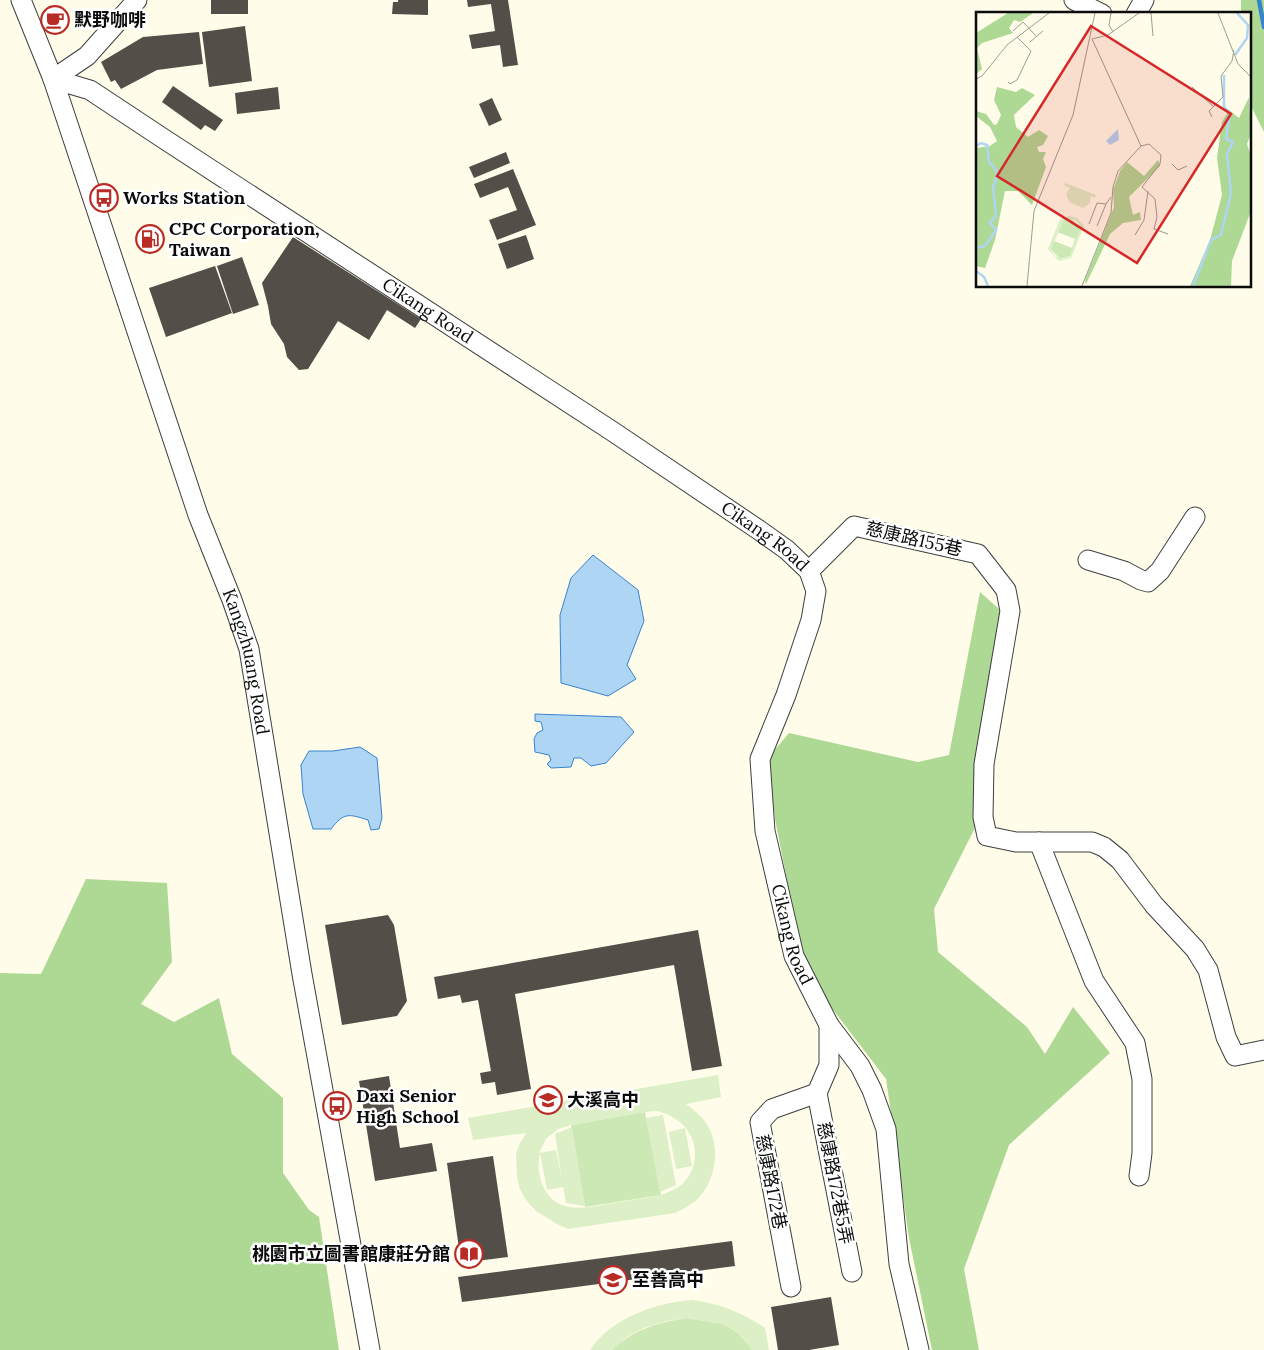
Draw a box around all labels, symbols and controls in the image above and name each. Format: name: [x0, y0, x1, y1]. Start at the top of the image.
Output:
cafe icon: 默野咖啡: [40, 5, 70, 35]
place label: 默野咖啡: [74, 8, 146, 31]
inset map: [976, 12, 1252, 288]
bus stop icon: Works Station: [89, 183, 119, 213]
place label: Works Station: [123, 186, 246, 209]
place label: CPC Corporation, Taiwan: [169, 217, 320, 261]
fuel station icon: CPC Corporation, Taiwan: [135, 224, 165, 254]
street label: Cikang Road: [378, 272, 478, 349]
street label: Cikang Road: [717, 496, 814, 576]
street label: 慈康路155巷: [864, 516, 965, 561]
street label: Kangzhuang Road: [218, 585, 275, 737]
street label: Cikang Road: [767, 882, 819, 988]
place label: Daxi Senior High School: [356, 1084, 460, 1128]
school or university icon: 大溪高中: [533, 1085, 563, 1115]
place label: 大溪高中: [567, 1088, 639, 1111]
bus stop icon: Daxi Senior High School: [322, 1091, 352, 1121]
street label: 慈康路172巷5弄: [812, 1120, 859, 1246]
street label: 慈康路172巷: [751, 1132, 792, 1231]
library icon: 桃園市立圖書館康莊分館: [454, 1239, 484, 1269]
place label: 桃園市立圖書館康莊分館: [252, 1242, 450, 1265]
school or university icon: 至善高中: [598, 1265, 628, 1295]
place label: 至善高中: [632, 1268, 704, 1291]

